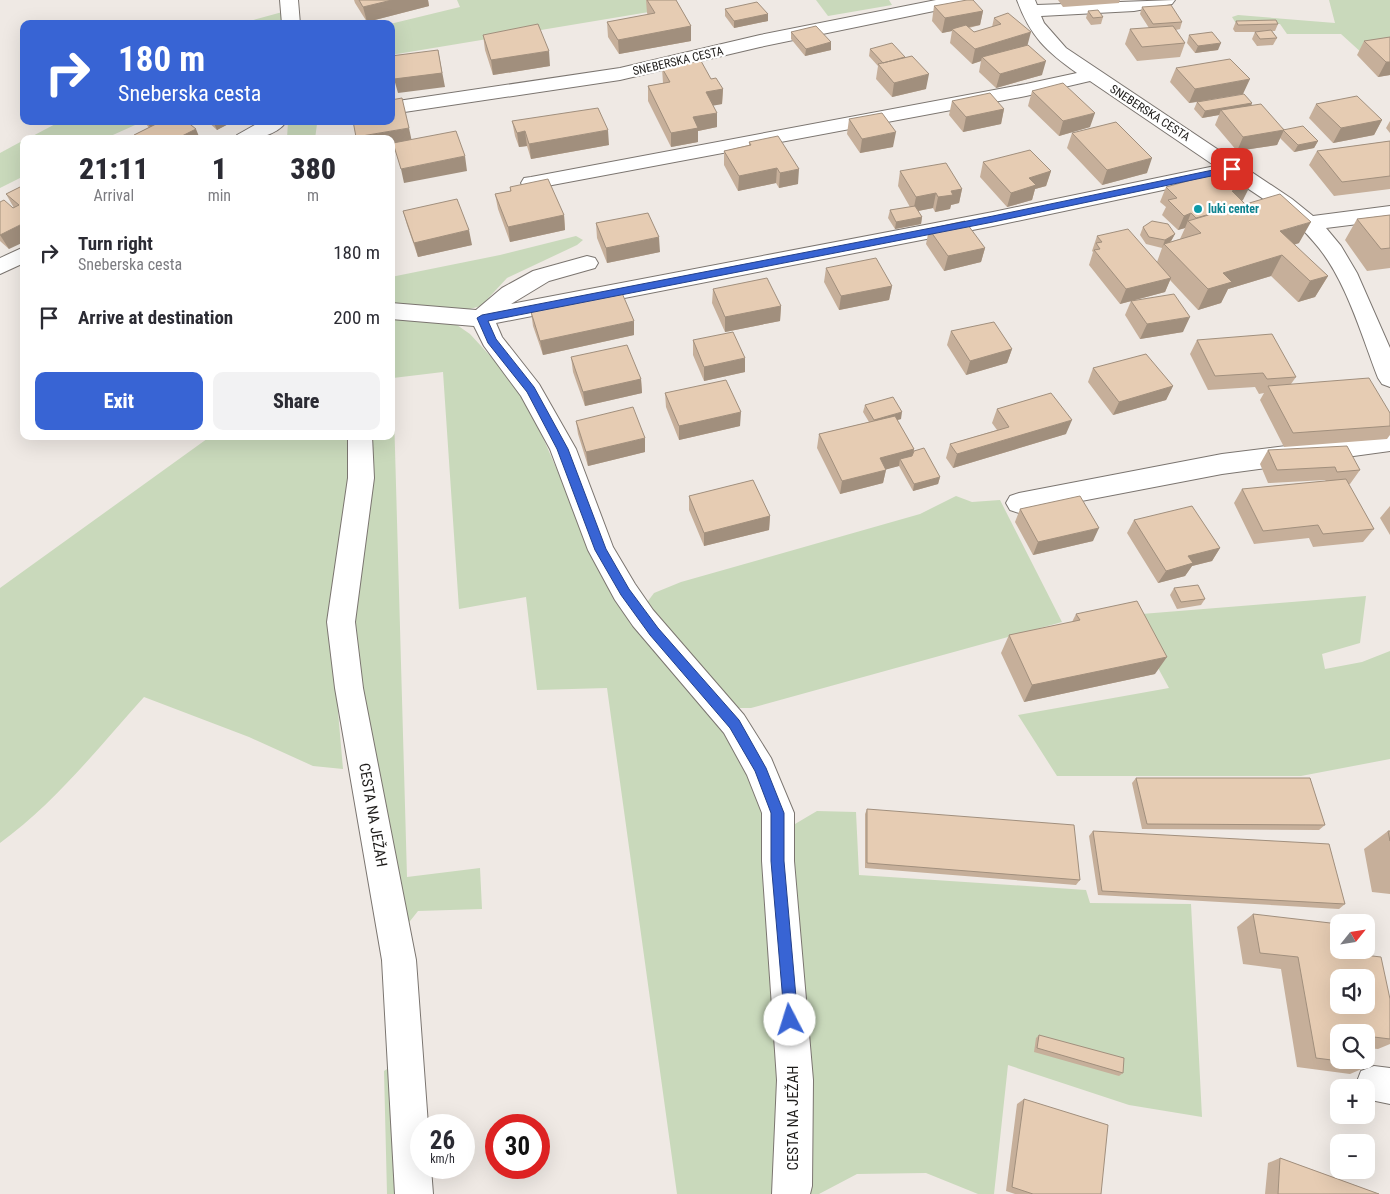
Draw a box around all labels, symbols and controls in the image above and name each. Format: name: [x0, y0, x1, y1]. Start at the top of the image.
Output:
text: 180 m: [118, 39, 205, 80]
icon: right: [35, 40, 100, 105]
street label: SNEBERSKA CESTA: [631, 44, 725, 78]
text: Sneberska cesta: [118, 81, 261, 106]
street label: SNEBERSKA CESTA: [1107, 82, 1193, 144]
pin: [1211, 148, 1253, 190]
text: 21:11: [79, 151, 149, 186]
text: 1: [212, 151, 227, 186]
text: 380: [290, 151, 336, 186]
icon: arrive: [1218, 155, 1246, 183]
text: Arrival: [93, 186, 134, 205]
text: min: [208, 186, 231, 205]
text: m: [307, 186, 319, 205]
place label: luki center: [1208, 202, 1259, 216]
marker: luki center: [1192, 203, 1204, 215]
text: Turn right: [78, 232, 153, 255]
icon: right: [35, 239, 63, 267]
text: 180 m: [333, 241, 380, 264]
text: Sneberska cesta: [78, 255, 182, 274]
icon: arrive: [35, 304, 63, 332]
text: Arrive at destination: [78, 306, 233, 329]
text: 200 m: [333, 306, 380, 329]
button: Exit: [35, 372, 203, 430]
button: Share: [213, 372, 380, 430]
street label: CESTA NA JEŽAH: [355, 762, 391, 868]
north arrow: [1330, 914, 1375, 959]
map controls: [1330, 914, 1375, 1179]
button: sound: [1330, 969, 1375, 1014]
position arrow: [763, 993, 815, 1045]
button: search: [1330, 1024, 1375, 1069]
street label: CESTA NA JEŽAH: [784, 1065, 802, 1171]
button: +: [1330, 1079, 1375, 1124]
speed limit sign: 30: [485, 1114, 550, 1179]
text: 26: [430, 1126, 455, 1155]
button: −: [1330, 1134, 1375, 1179]
text: km/h: [430, 1152, 455, 1166]

